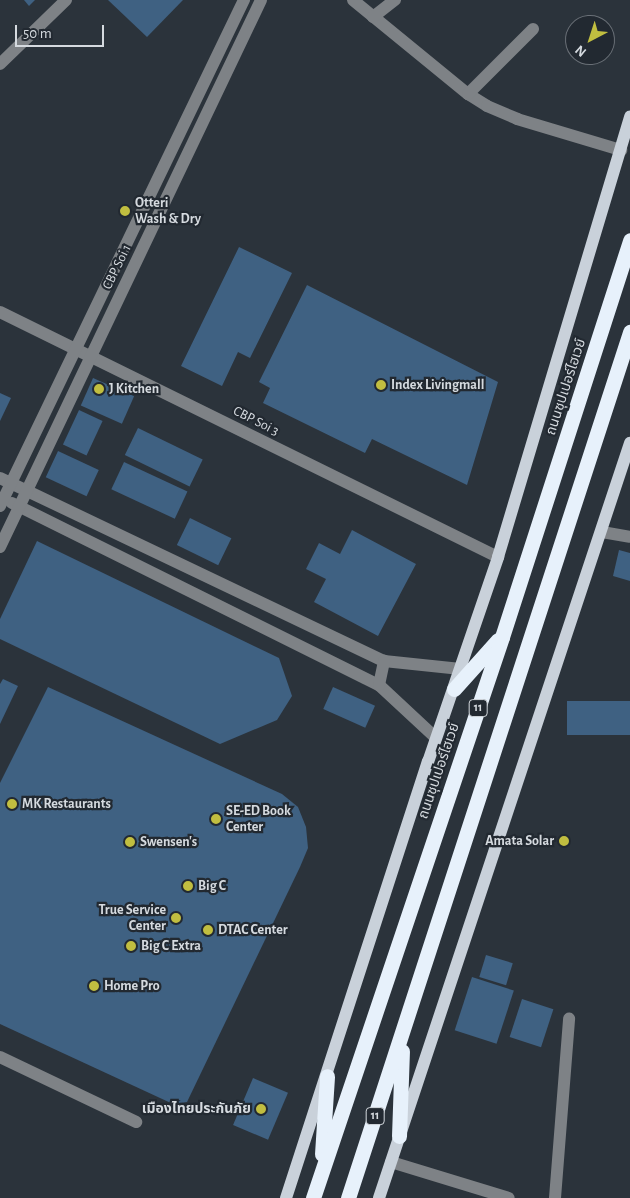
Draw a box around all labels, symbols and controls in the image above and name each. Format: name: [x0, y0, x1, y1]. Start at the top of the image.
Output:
scale bar: [18, 15, 106, 47]
north arrow: [565, 15, 615, 65]
text: 50 m: [23, 26, 52, 41]
text: N: [573, 42, 589, 59]
place label: Otteri Wash & Dry: [135, 195, 201, 228]
marker: Otteri Wash & Dry: [119, 205, 131, 217]
street label: CBP Soi 1: [99, 242, 135, 292]
street label: ถนนซุปเปอร์ไฮเวย์: [543, 337, 589, 437]
place label: Index Livingmall: [391, 377, 484, 393]
marker: Index Livingmall: [375, 379, 387, 391]
place label: J Kitchen: [109, 381, 159, 397]
marker: J Kitchen: [93, 383, 105, 395]
street label: CBP Soi 3: [230, 402, 282, 440]
road number: 11: [468, 698, 488, 718]
street label: ถนนซุปเปอร์ไฮเวย์: [415, 721, 463, 821]
place label: MK Restaurants: [22, 796, 111, 812]
marker: MK Restaurants: [6, 798, 18, 810]
place label: SE-ED Book Center: [226, 803, 291, 836]
marker: SE-ED Book Center: [210, 813, 222, 825]
place label: Amata Solar: [485, 833, 554, 849]
place label: Swensen's: [140, 834, 197, 850]
marker: Amata Solar: [558, 835, 570, 847]
marker: Swensen's: [124, 836, 136, 848]
place label: Big C: [198, 878, 226, 894]
marker: Big C: [182, 880, 194, 892]
place label: True Service Center: [99, 902, 166, 934]
marker: True Service Center: [170, 912, 182, 924]
place label: DTAC Center: [218, 922, 288, 938]
marker: DTAC Center: [202, 924, 214, 936]
place label: Big C Extra: [141, 938, 201, 954]
marker: Big C Extra: [125, 940, 137, 952]
place label: Home Pro: [104, 978, 160, 994]
marker: Home Pro: [88, 980, 100, 992]
place label: เมืองไทยประกันภัย: [142, 1101, 251, 1117]
marker: เมืองไทยประกันภัย: [255, 1103, 267, 1115]
road number: 11: [365, 1106, 385, 1126]

